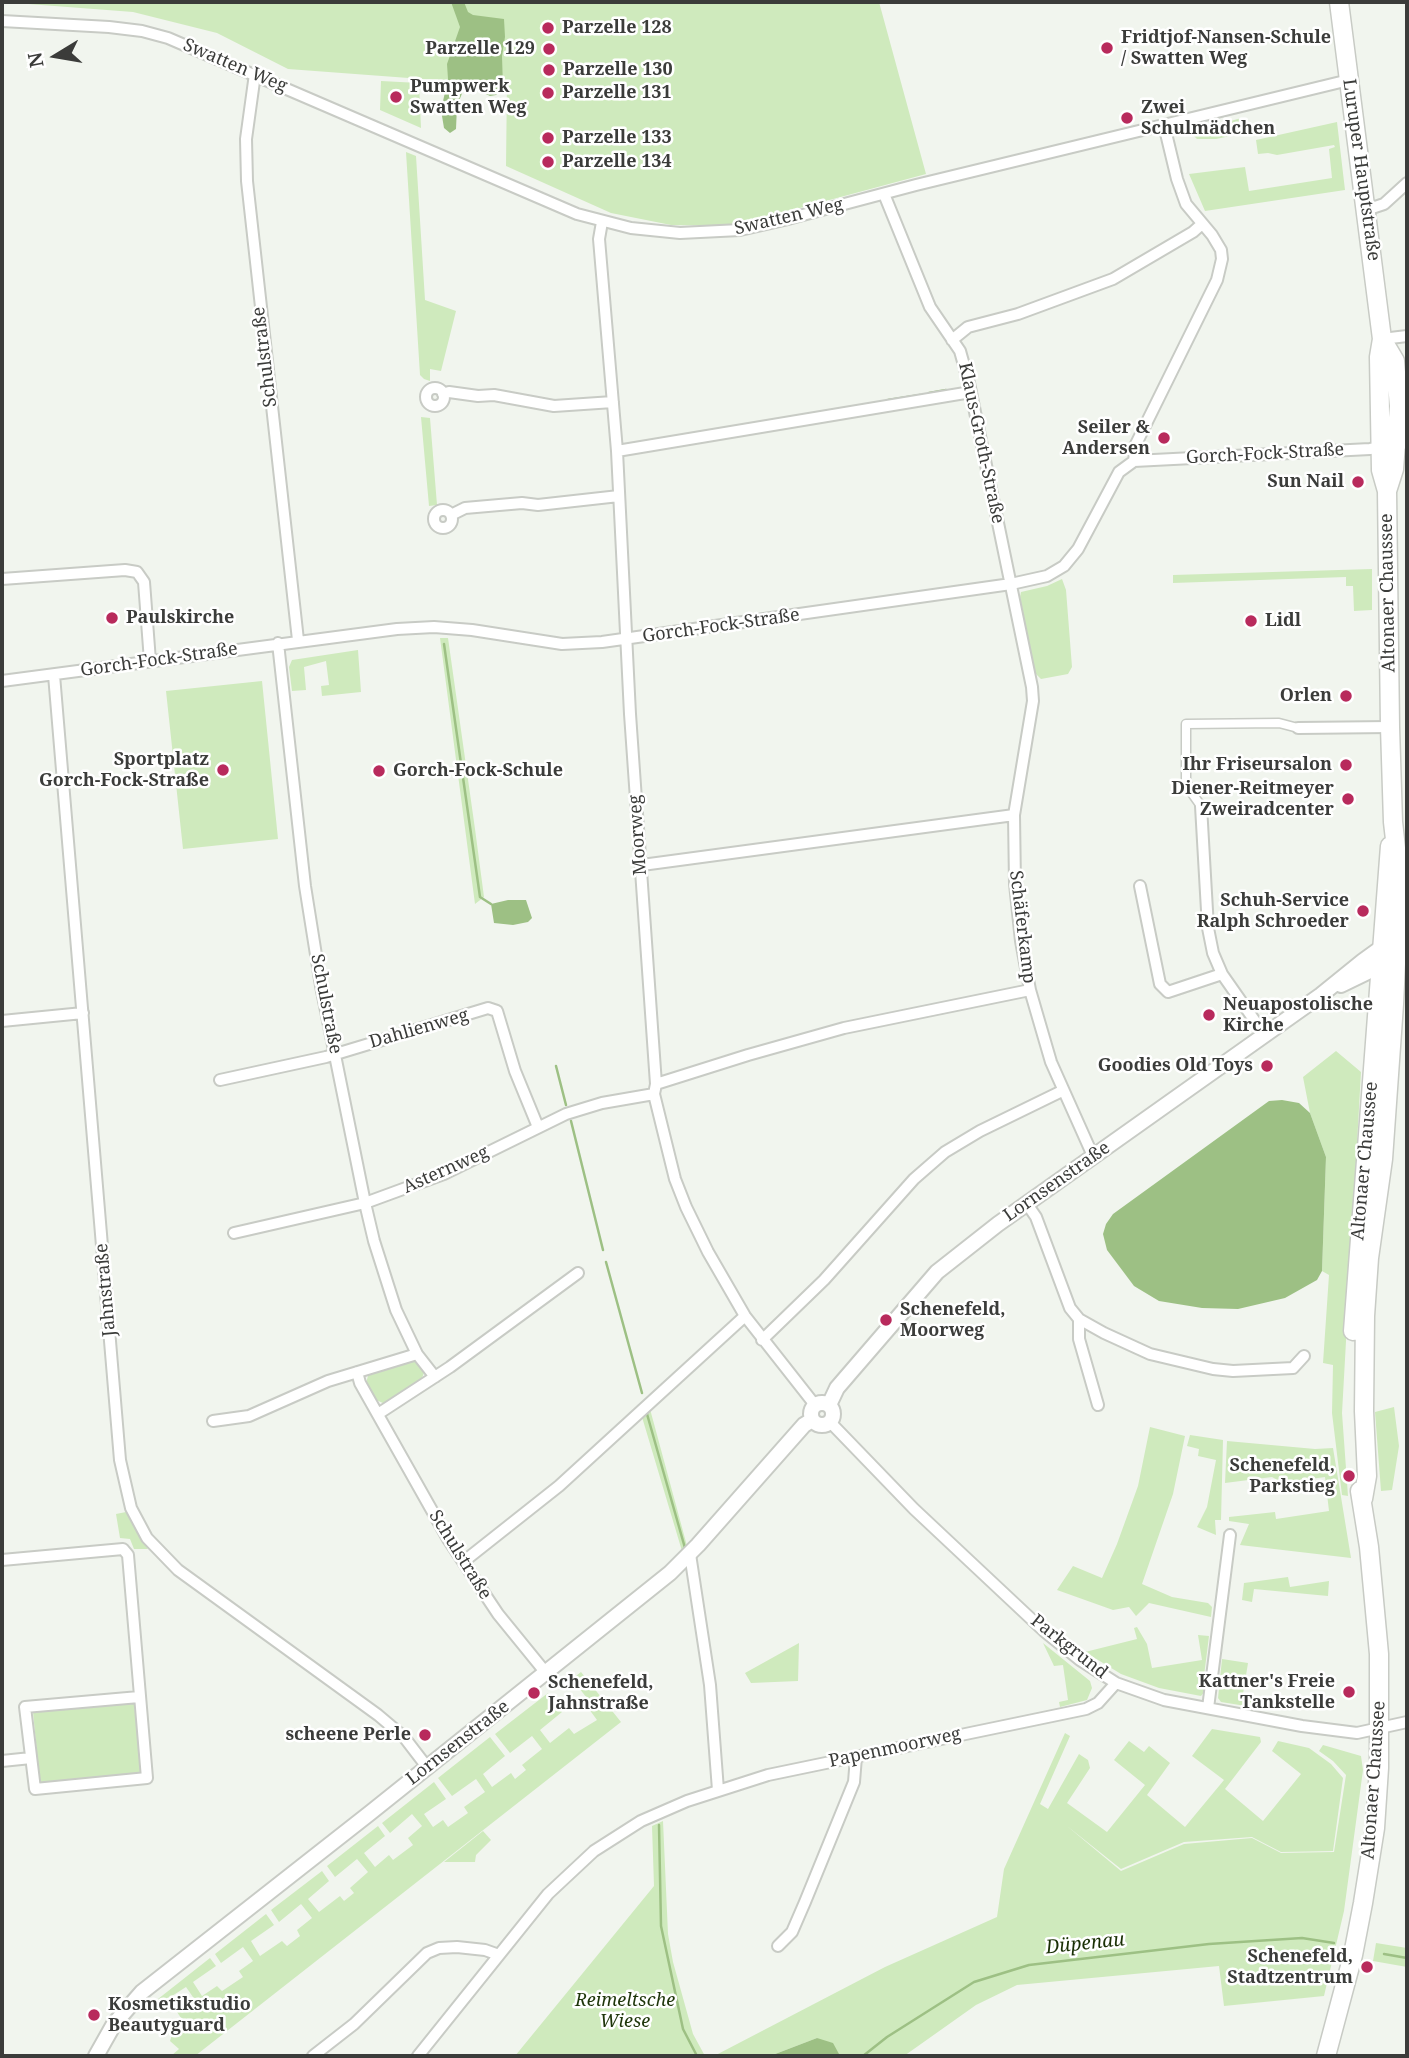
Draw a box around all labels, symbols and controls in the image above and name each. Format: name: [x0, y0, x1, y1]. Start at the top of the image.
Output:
place label: Parzelle 128: [562, 17, 672, 39]
marker: Parzelle 128: [540, 20, 556, 36]
north arrow: [21, 21, 91, 91]
place label: Fridtjof-Nansen-Schule / Swatten Weg: [1121, 27, 1331, 70]
street label: Swatten Weg: [180, 34, 290, 98]
place label: Parzelle 129: [425, 38, 535, 60]
marker: Fridtjof-Nansen-Schule / Swatten Weg: [1099, 40, 1115, 56]
marker: Parzelle 129: [541, 41, 557, 57]
text: N: [21, 50, 50, 70]
place label: Parzelle 130: [563, 59, 673, 81]
marker: Parzelle 130: [541, 62, 557, 78]
place label: Pumpwerk Swatten Weg: [410, 76, 527, 119]
street label: Luruper Hauptstraße: [1338, 78, 1384, 262]
place label: Parzelle 131: [562, 82, 672, 104]
marker: Parzelle 131: [540, 85, 556, 101]
marker: Pumpwerk Swatten Weg: [388, 89, 404, 105]
place label: Zwei Schulmädchen: [1141, 97, 1275, 140]
marker: Zwei Schulmädchen: [1119, 110, 1135, 126]
place label: Parzelle 133: [562, 127, 672, 149]
marker: Parzelle 133: [540, 130, 556, 146]
place label: Parzelle 134: [562, 151, 672, 173]
marker: Parzelle 134: [540, 154, 556, 170]
street label: Swatten Weg: [733, 194, 845, 240]
street label: Schulstraße: [248, 306, 282, 408]
street label: Klaus-Groth-Straße: [953, 360, 1009, 526]
place label: Seiler & Andersen: [1062, 417, 1150, 460]
marker: Seiler & Andersen: [1156, 430, 1172, 446]
street label: Gorch-Fock-Straße: [1185, 439, 1345, 469]
place label: Sun Nail: [1267, 471, 1344, 493]
marker: Sun Nail: [1350, 474, 1366, 490]
street label: Altonaer Chaussee: [1376, 513, 1400, 673]
street label: Gorch-Fock-Straße: [641, 604, 801, 648]
place label: Paulskirche: [126, 607, 234, 629]
marker: Paulskirche: [104, 610, 120, 626]
place label: Lidl: [1265, 610, 1301, 632]
marker: Lidl: [1243, 613, 1259, 629]
street label: Gorch-Fock-Straße: [79, 638, 239, 682]
place label: Orlen: [1280, 685, 1332, 707]
marker: Orlen: [1338, 688, 1354, 704]
place label: Sportplatz Gorch-Fock-Straße: [39, 749, 209, 792]
place label: Ihr Friseursalon: [1183, 754, 1332, 776]
marker: Ihr Friseursalon: [1338, 757, 1354, 773]
place label: Gorch-Fock-Schule: [393, 760, 563, 782]
marker: Sportplatz Gorch-Fock-Straße: [215, 762, 231, 778]
marker: Gorch-Fock-Schule: [371, 763, 387, 779]
place label: Diener-Reitmeyer Zweiradcenter: [1171, 778, 1334, 820]
marker: Diener-Reitmeyer Zweiradcenter: [1340, 791, 1356, 807]
street label: Moorweg: [624, 794, 652, 876]
street label: Schäferkamp: [1004, 869, 1040, 985]
place label: Schuh-Service Ralph Schroeder: [1197, 890, 1349, 932]
marker: Schuh-Service Ralph Schroeder: [1355, 903, 1371, 919]
street label: Schulstraße: [306, 952, 346, 1056]
place label: Neuapostolische Kirche: [1223, 994, 1373, 1036]
street label: Dahlienweg: [367, 1005, 471, 1053]
marker: Neuapostolische Kirche: [1201, 1007, 1217, 1023]
place label: Goodies Old Toys: [1098, 1055, 1253, 1077]
marker: Goodies Old Toys: [1259, 1058, 1275, 1074]
street label: Altonaer Chaussee: [1347, 1081, 1383, 1241]
street label: Lornsenstraße: [1000, 1137, 1114, 1227]
street label: Asternweg: [400, 1141, 492, 1199]
street label: Jahnstraße: [91, 1242, 121, 1338]
place label: Schenefeld, Moorweg: [900, 1299, 1005, 1342]
marker: Schenefeld, Moorweg: [878, 1312, 894, 1328]
place label: Schenefeld, Parkstieg: [1230, 1455, 1335, 1498]
marker: Schenefeld, Parkstieg: [1341, 1468, 1357, 1484]
street label: Schulstraße: [424, 1506, 496, 1604]
street label: Parkgrund: [1026, 1610, 1112, 1684]
place label: Kattner's Freie Tankstelle: [1199, 1671, 1335, 1714]
place label: Schenefeld, Jahnstraße: [548, 1672, 653, 1714]
marker: Kattner's Freie Tankstelle: [1341, 1684, 1357, 1700]
marker: Schenefeld, Jahnstraße: [526, 1685, 542, 1701]
street label: Lornsenstraße: [402, 1696, 514, 1790]
street label: Altonaer Chaussee: [1358, 1700, 1390, 1860]
street label: Papenmoorweg: [827, 1723, 963, 1773]
place label: scheene Perle: [285, 1724, 411, 1746]
marker: scheene Perle: [417, 1727, 433, 1743]
water label: Düpenau: [1044, 1929, 1126, 1959]
place label: Schenefeld, Stadtzentrum: [1227, 1946, 1353, 1988]
marker: Schenefeld, Stadtzentrum: [1359, 1959, 1375, 1975]
park label: Reimeltsche Wiese: [575, 1990, 675, 2032]
place label: Kosmetikstudio Beautyguard: [108, 1994, 251, 2036]
marker: Kosmetikstudio Beautyguard: [86, 2007, 102, 2023]

